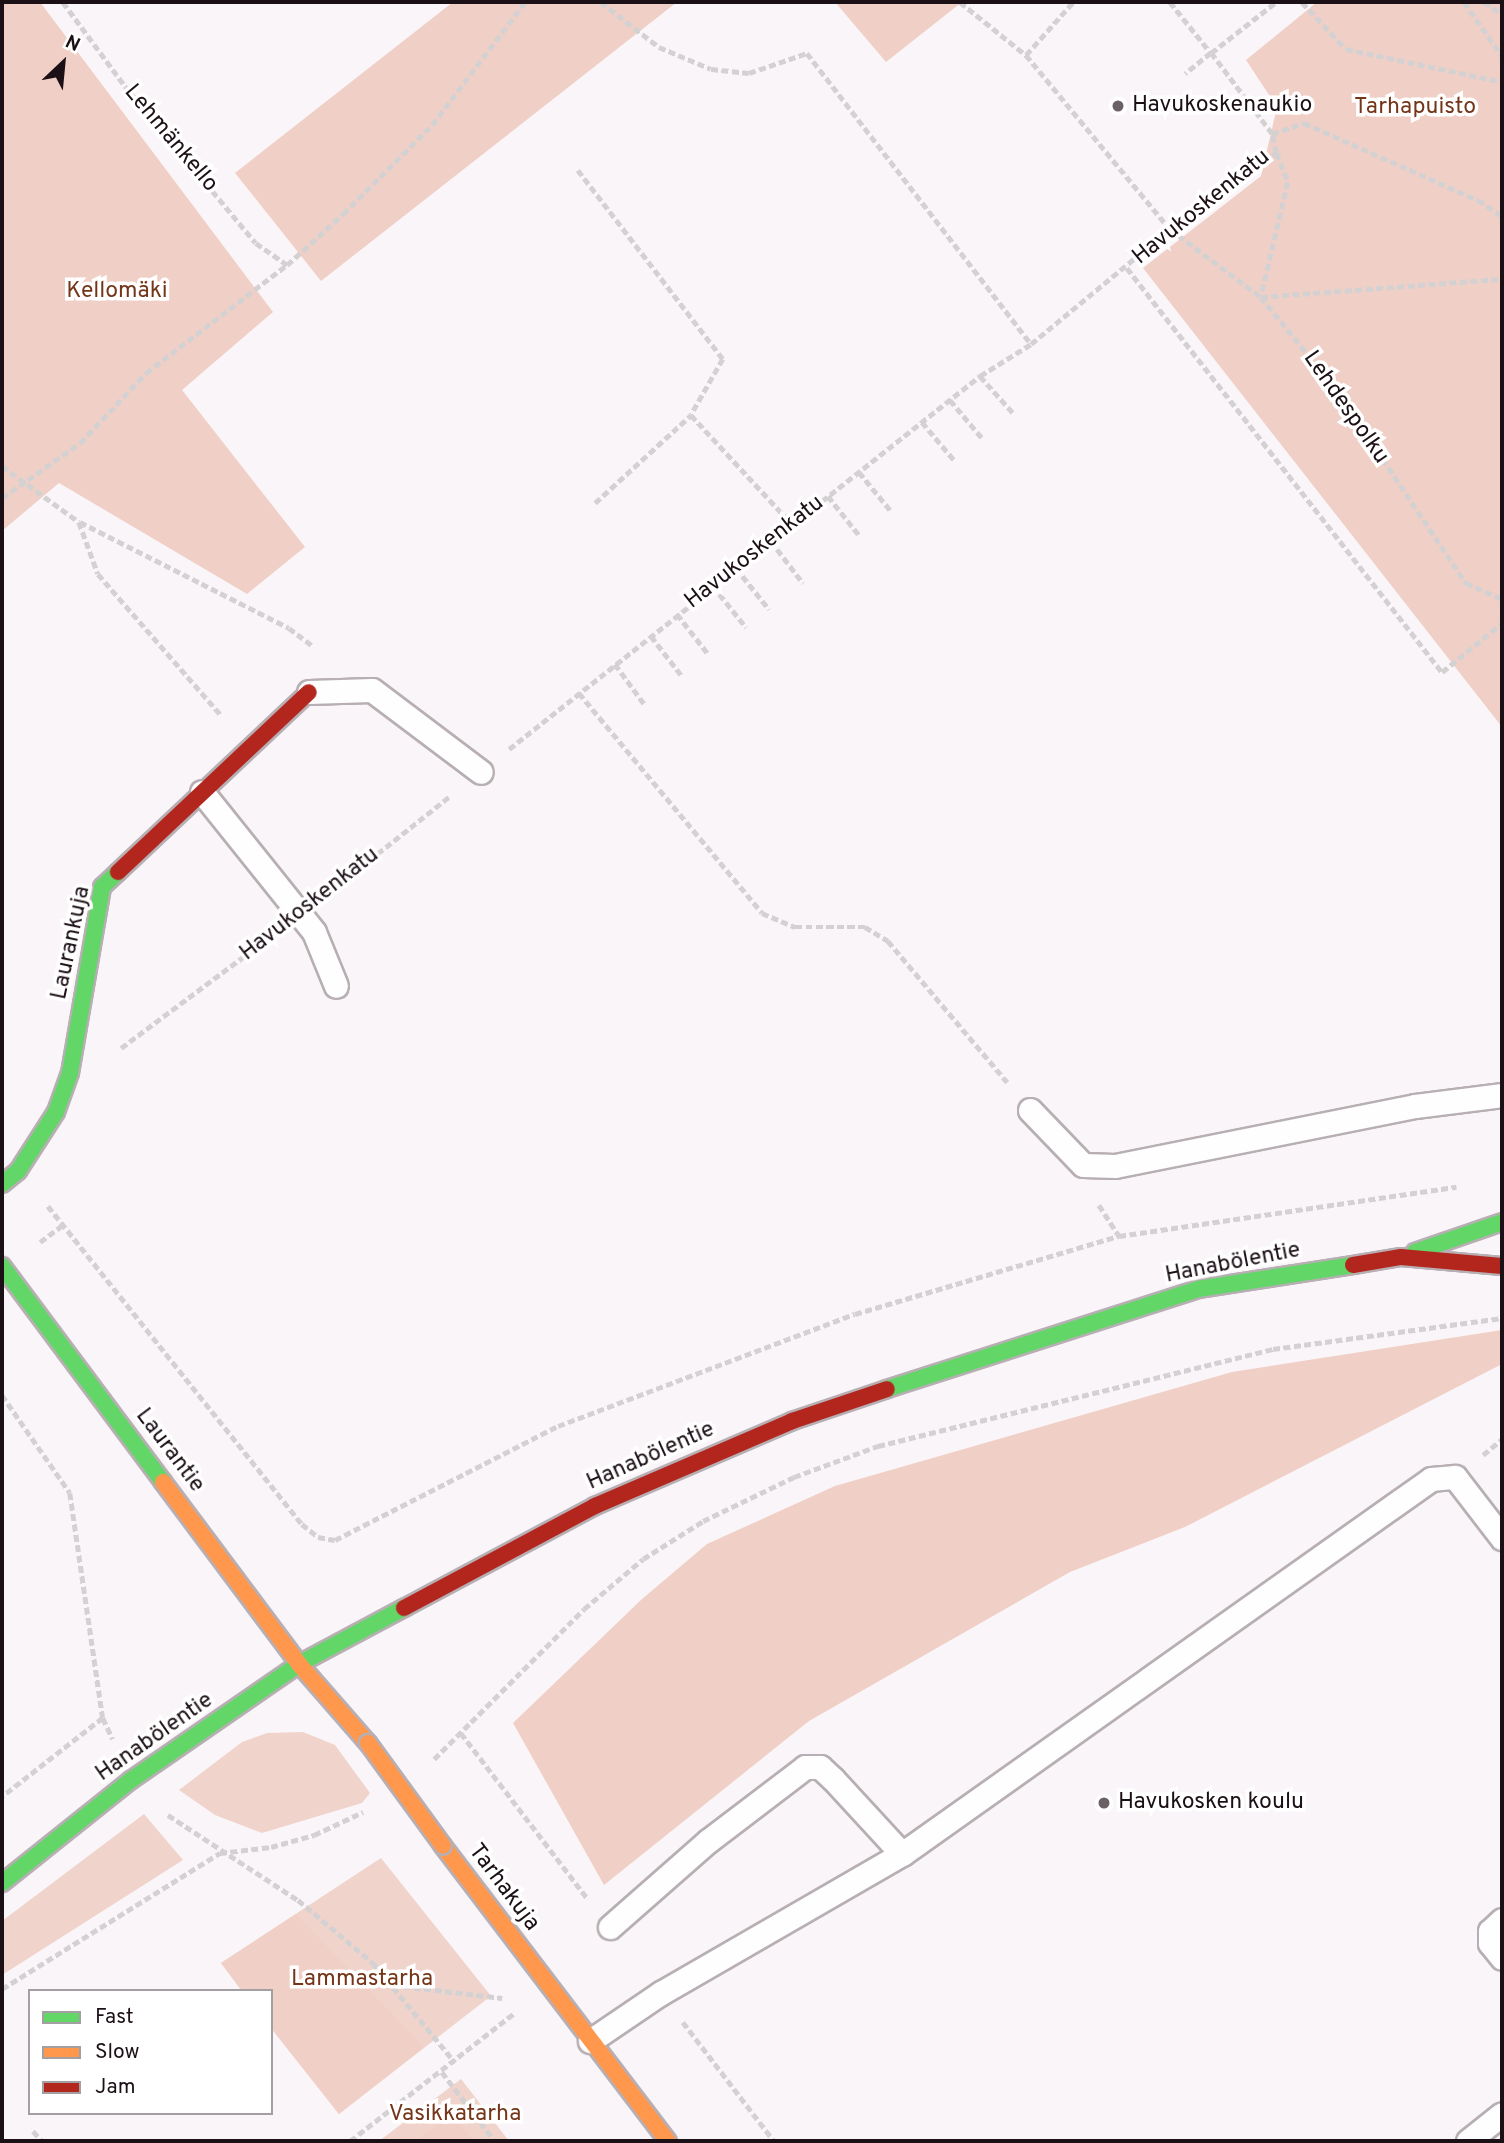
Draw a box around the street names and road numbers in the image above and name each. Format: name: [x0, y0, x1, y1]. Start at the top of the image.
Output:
street label: Lehmänkello: [117, 80, 223, 198]
street label: Havukoskenkatu: [1128, 144, 1276, 272]
street label: Lehdespolku: [1296, 346, 1394, 470]
street label: Havukoskenkatu: [680, 490, 830, 616]
street label: Havukoskenkatu: [235, 842, 385, 968]
street label: Laurankuja: [46, 884, 98, 1002]
street label: Hanabölentie: [1163, 1237, 1303, 1291]
street label: Laurantie: [128, 1404, 210, 1498]
street label: Hanabölentie: [583, 1417, 719, 1497]
street label: Hanabölentie: [91, 1687, 219, 1789]
street label: Tarhakuja: [461, 1839, 545, 1937]

